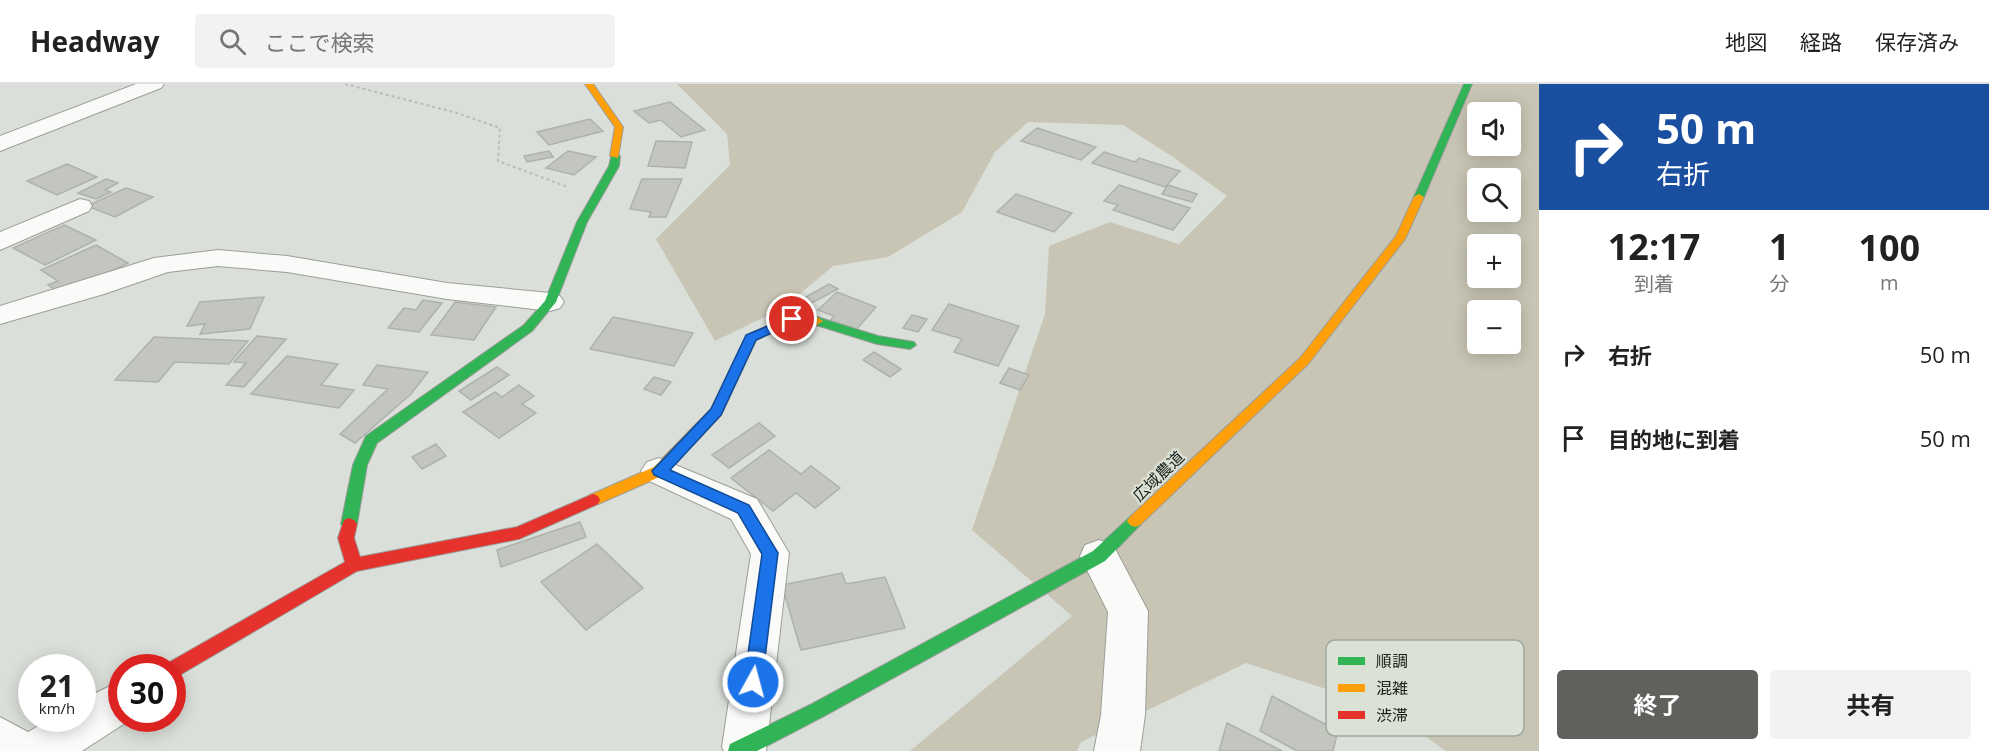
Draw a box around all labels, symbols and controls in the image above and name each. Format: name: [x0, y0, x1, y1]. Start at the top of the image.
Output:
search box: [195, 14, 615, 68]
text: Headway: [30, 22, 159, 60]
icon: search: [216, 25, 249, 58]
text: ここで検索: [264, 27, 374, 57]
text: 地図: [1725, 28, 1767, 56]
text: 経路: [1800, 28, 1842, 56]
text: 保存済み: [1875, 28, 1959, 56]
text: 50 m: [1656, 99, 1756, 156]
map controls: [1467, 102, 1521, 354]
button: sound: [1467, 102, 1521, 156]
icon: right: [1557, 108, 1635, 186]
text: 右折: [1656, 155, 1710, 192]
button: search: [1467, 168, 1521, 222]
text: 12:17: [1608, 222, 1700, 271]
text: 1: [1769, 222, 1790, 271]
text: 100: [1858, 223, 1920, 272]
button: +: [1467, 234, 1521, 288]
text: m: [1880, 269, 1899, 296]
text: 到着: [1634, 270, 1674, 297]
text: 分: [1769, 270, 1789, 297]
pin: [766, 293, 817, 344]
button: −: [1467, 300, 1521, 354]
icon: arrive: [775, 302, 808, 335]
icon: right: [1557, 338, 1590, 371]
text: 50 m: [1920, 339, 1971, 369]
text: 右折: [1608, 340, 1652, 370]
icon: arrive: [1557, 422, 1590, 455]
text: 50 m: [1920, 423, 1971, 453]
text: 目的地に到着: [1608, 424, 1740, 454]
street label: 広域農道: [1127, 446, 1189, 506]
legend: [1326, 640, 1524, 736]
position arrow: [721, 650, 785, 714]
text: 順調: [1376, 650, 1408, 672]
speed limit sign: 30: [108, 654, 186, 732]
text: 21: [40, 665, 74, 706]
button: 終了: [1557, 670, 1758, 739]
button: 共有: [1770, 670, 1971, 739]
text: 混雑: [1376, 677, 1408, 699]
text: km/h: [39, 698, 75, 718]
text: 渋滞: [1376, 704, 1408, 726]

